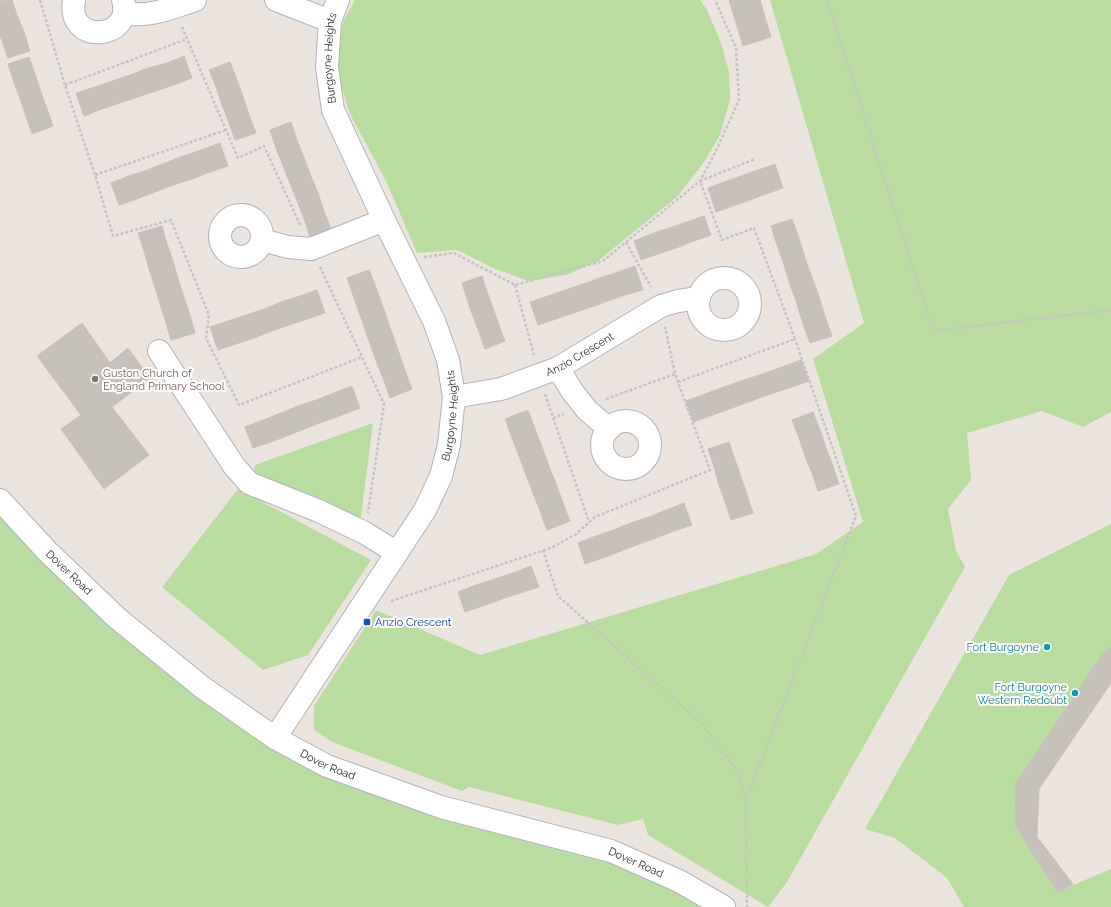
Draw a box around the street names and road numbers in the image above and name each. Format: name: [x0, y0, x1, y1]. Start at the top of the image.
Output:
street label: Burgoyne Heights: [321, 11, 340, 104]
street label: Anzio Crescent: [544, 330, 617, 379]
street label: Burgoyne Heights: [439, 369, 461, 463]
street label: Dover Road: [43, 547, 95, 598]
street label: Dover Road: [298, 747, 357, 783]
street label: Dover Road: [606, 845, 666, 880]

